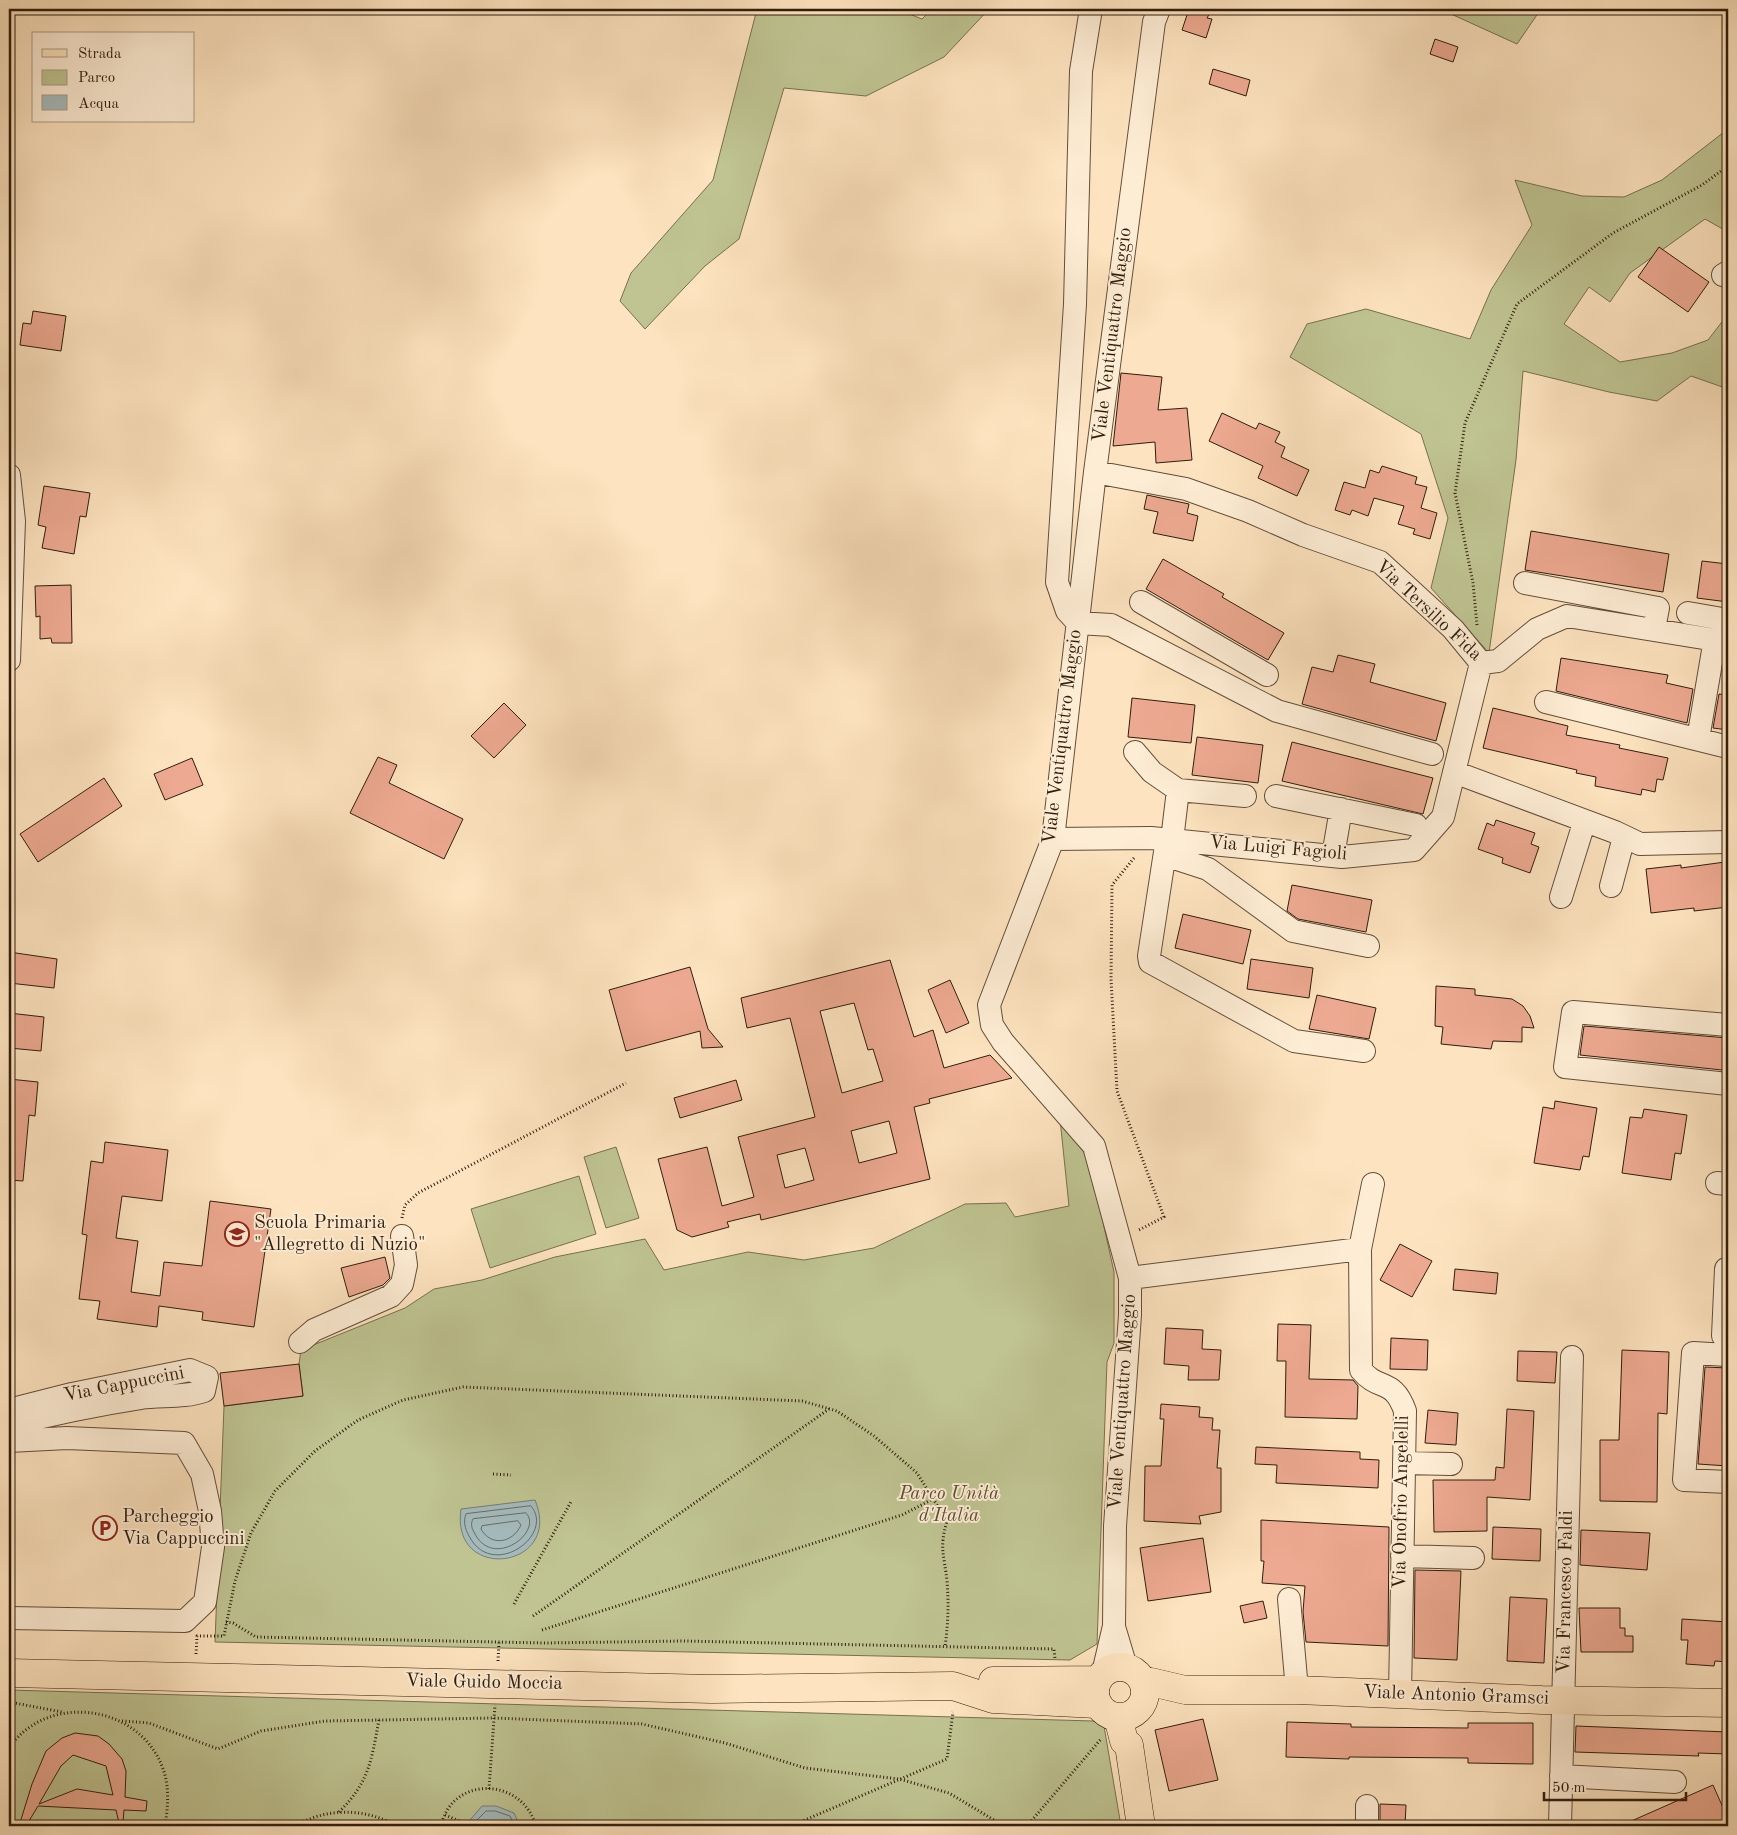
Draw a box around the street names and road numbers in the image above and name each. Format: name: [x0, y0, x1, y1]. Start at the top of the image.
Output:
street label: Viale Ventiquattro Maggio: [1090, 226, 1136, 444]
street label: Via Tersilio Fida: [1371, 557, 1485, 665]
street label: Viale Ventiquattro Maggio: [1040, 628, 1086, 846]
street label: Via Luigi Fagioli: [1208, 834, 1348, 864]
street label: Viale Ventiquattro Maggio: [1106, 1293, 1140, 1511]
street label: Via Cappuccini: [62, 1364, 186, 1406]
street label: Via Onofrio Angelelli: [1391, 1415, 1413, 1589]
street label: Via Francesco Faldi: [1555, 1510, 1577, 1674]
street label: Viale Guido Moccia: [405, 1672, 564, 1694]
street label: Viale Antonio Gramsci: [1363, 1683, 1549, 1709]

